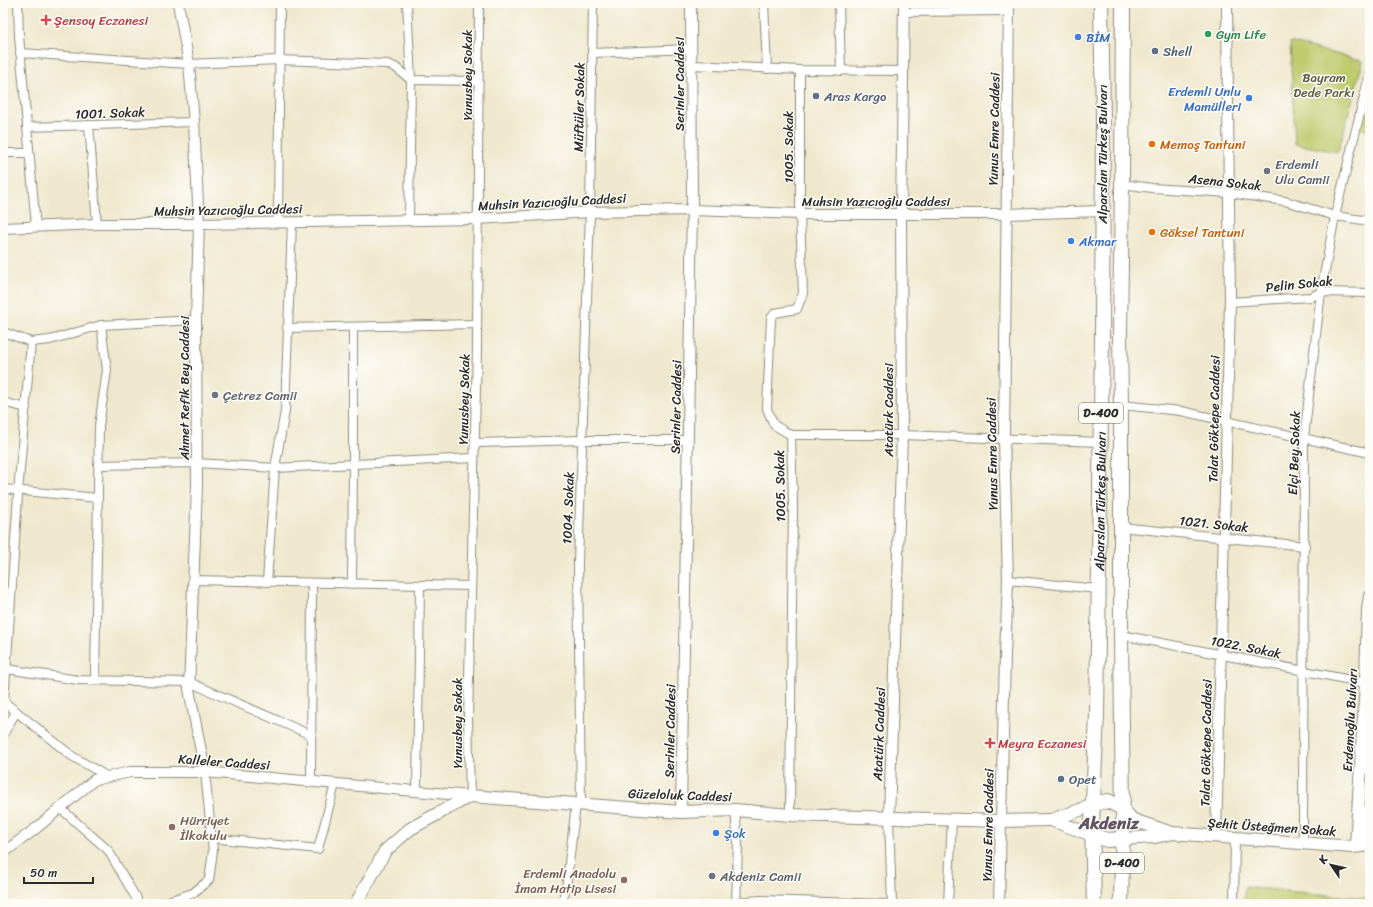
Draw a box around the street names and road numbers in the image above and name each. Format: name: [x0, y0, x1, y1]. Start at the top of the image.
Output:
street label: Yunusbey Sokak: [456, 29, 479, 121]
street label: Serinler Caddesi: [668, 37, 691, 131]
street label: Müftüler Sokak: [567, 62, 591, 152]
street label: Yunus Emre Caddesi: [982, 72, 1006, 186]
street label: Alparslan Türkeş Bulvarı: [1091, 84, 1114, 225]
street label: 1001. Sokak: [75, 100, 145, 126]
street label: 1005. Sokak: [777, 111, 800, 183]
street label: Asena Sokak: [1186, 167, 1263, 197]
street label: Muhsin Yazıcıoğlu Caddesi: [477, 187, 627, 217]
street label: Muhsin Yazıcıoğlu Caddesi: [802, 190, 951, 213]
street label: Muhsin Yazıcıoğlu Caddesi: [154, 197, 303, 223]
street label: Pelin Sokak: [1264, 269, 1334, 299]
street label: Ahmet Refik Bey Caddesi: [173, 316, 196, 461]
street label: Yunusbey Sokak: [452, 353, 476, 445]
street label: Talat Göktepe Caddesi: [1201, 355, 1227, 483]
street label: Serinler Caddesi: [664, 359, 688, 454]
street label: Atatürk Caddesi: [877, 363, 900, 458]
street label: Yunus Emre Caddesi: [980, 397, 1004, 511]
road number: D-400: [1079, 403, 1123, 423]
street label: Elçi Bey Sokak: [1281, 410, 1307, 496]
street label: Alparslan Türkeş Bulvarı: [1087, 431, 1112, 572]
street label: 1005. Sokak: [768, 450, 792, 522]
street label: 1004. Sokak: [555, 471, 581, 545]
street label: 1021. Sokak: [1178, 509, 1250, 539]
street label: 1022. Sokak: [1209, 629, 1283, 665]
street label: Erdemoğlu Bulvarı: [1336, 667, 1364, 772]
street label: Yunusbey Sokak: [446, 677, 469, 769]
street label: Talat Göktepe Caddesi: [1193, 679, 1219, 807]
street label: Serinler Caddesi: [658, 683, 682, 778]
street label: Atatürk Caddesi: [866, 686, 892, 782]
street label: Kalleler Caddesi: [177, 747, 271, 777]
street label: Yunus Emre Caddesi: [976, 768, 1000, 882]
street label: Güzeloluk Caddesi: [628, 782, 733, 808]
street label: Şehit Üsteğmen Sokak: [1207, 811, 1337, 843]
road number: D-400: [1100, 853, 1144, 873]

